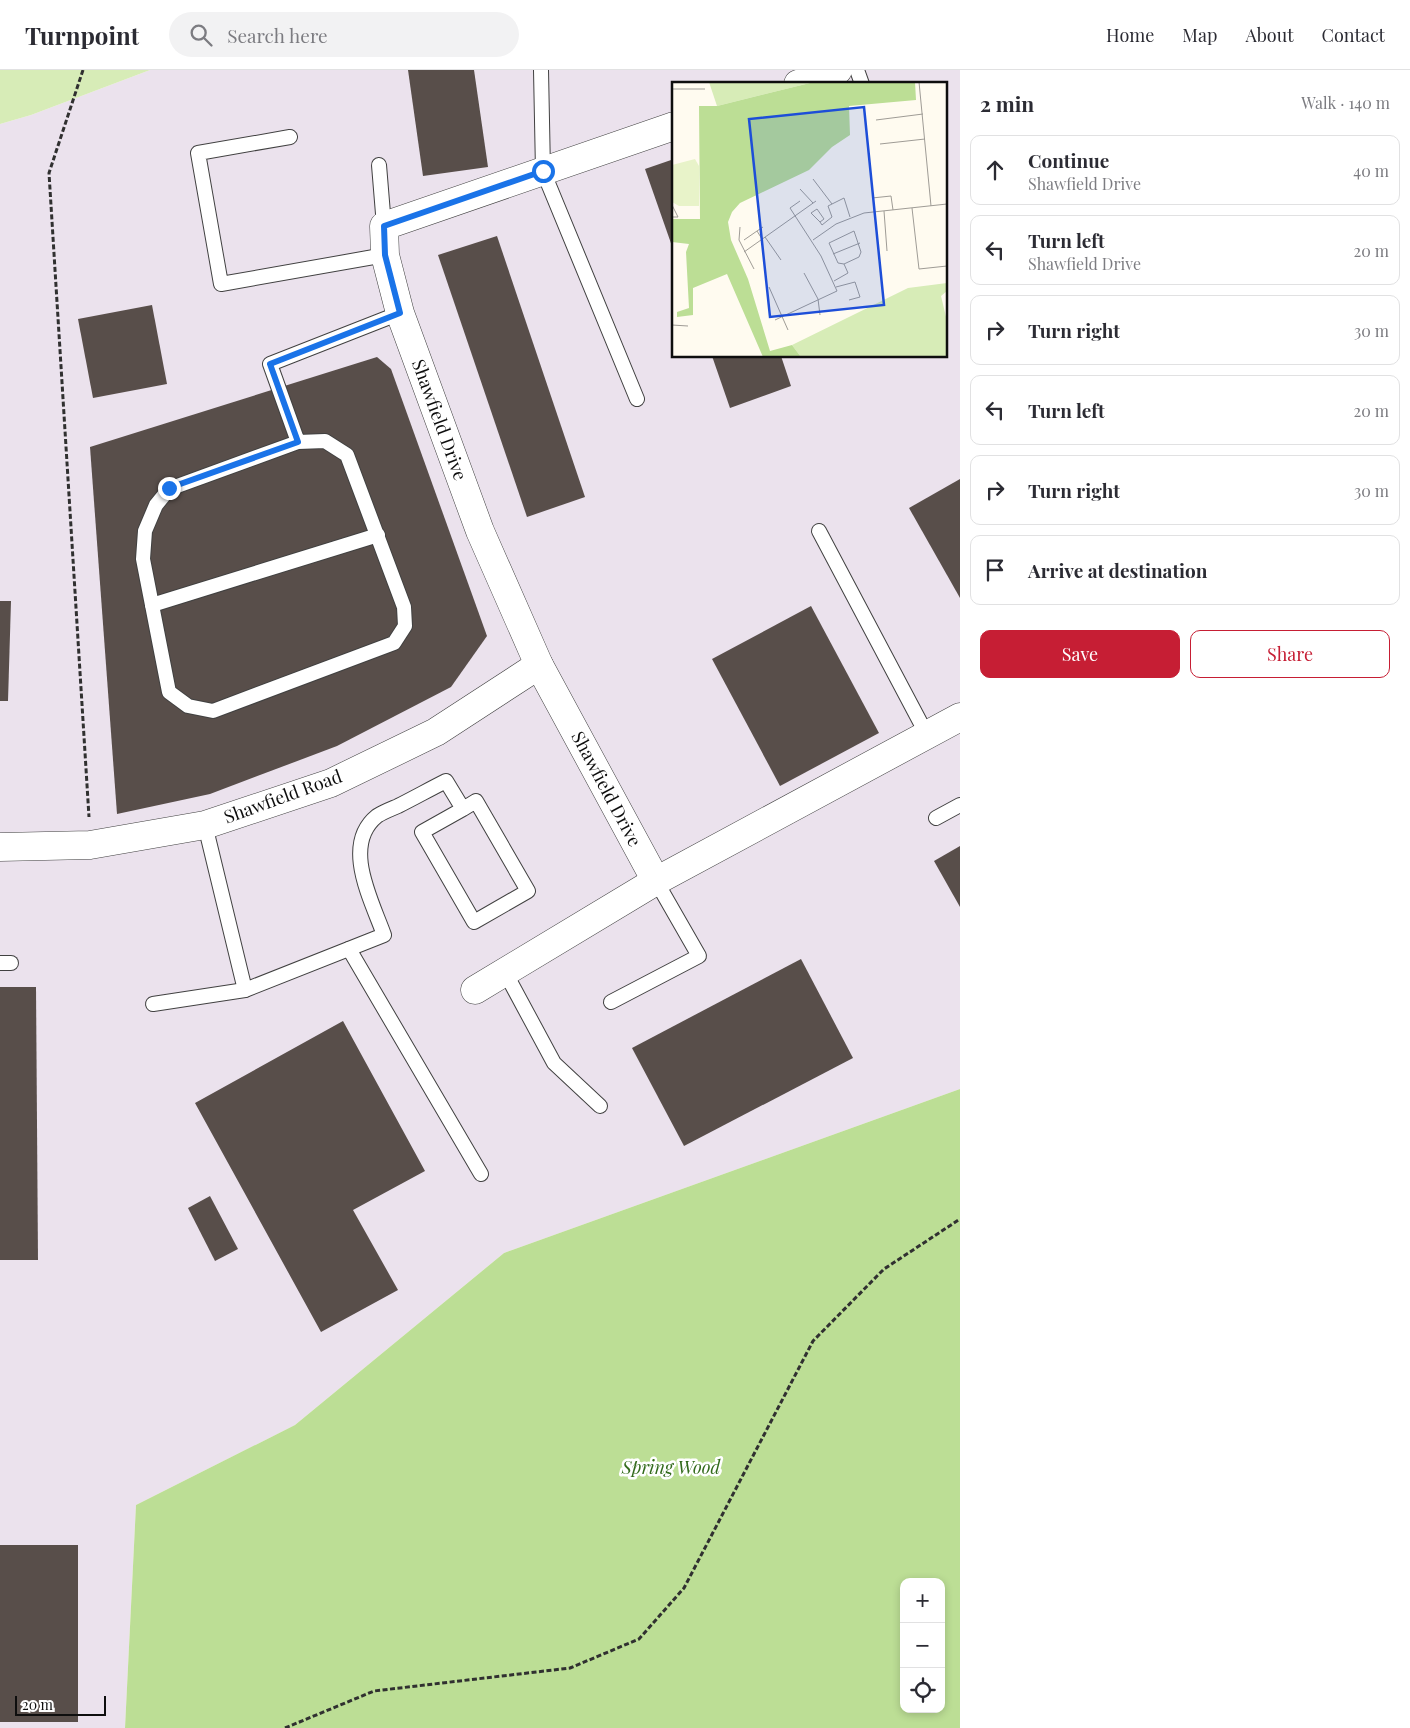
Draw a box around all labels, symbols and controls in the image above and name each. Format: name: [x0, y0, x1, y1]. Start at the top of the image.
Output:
search box: [169, 12, 519, 57]
text: Turnpoint: [25, 19, 139, 51]
icon: search: [187, 21, 215, 49]
text: Search here: [227, 22, 328, 48]
text: Home: [1106, 23, 1154, 47]
text: Map: [1182, 23, 1217, 47]
text: About: [1245, 23, 1294, 47]
text: Contact: [1322, 23, 1385, 47]
inset map: [672, 82, 948, 358]
text: 2 min: [980, 89, 1034, 117]
text: Walk · 140 m: [1301, 92, 1390, 113]
text: Continue: [1028, 147, 1109, 173]
icon: ahead: [981, 156, 1009, 184]
route start: [532, 160, 555, 183]
text: 40 m: [1353, 160, 1389, 181]
text: Shawfield Drive: [1028, 173, 1141, 194]
text: Turn left: [1028, 227, 1105, 253]
icon: left: [981, 236, 1009, 264]
text: 20 m: [1354, 240, 1389, 261]
text: Shawfield Drive: [1028, 253, 1141, 274]
icon: right: [981, 316, 1009, 344]
text: Turn right: [1028, 317, 1120, 343]
text: 30 m: [1354, 320, 1389, 341]
street label: Shawfield Drive: [407, 356, 473, 484]
icon: left: [981, 396, 1009, 424]
text: Turn left: [1028, 397, 1105, 423]
text: 20 m: [1354, 400, 1389, 421]
icon: right: [981, 476, 1009, 504]
route end: [158, 477, 181, 500]
text: Turn right: [1028, 477, 1120, 503]
text: 30 m: [1354, 480, 1389, 501]
icon: arrive: [981, 556, 1009, 584]
text: Arrive at destination: [1028, 557, 1208, 583]
button: Save: [980, 630, 1180, 678]
button: Share: [1190, 630, 1390, 678]
street label: Shawfield Drive: [566, 727, 647, 850]
street label: Shawfield Road: [220, 763, 346, 829]
park label: Spring Wood: [621, 1455, 722, 1479]
map controls: [900, 1578, 945, 1713]
button: +: [900, 1578, 945, 1623]
button: −: [900, 1623, 945, 1668]
button: locate: [900, 1668, 945, 1713]
scale bar: [15, 1693, 106, 1716]
text: 20 m: [22, 1695, 53, 1714]

